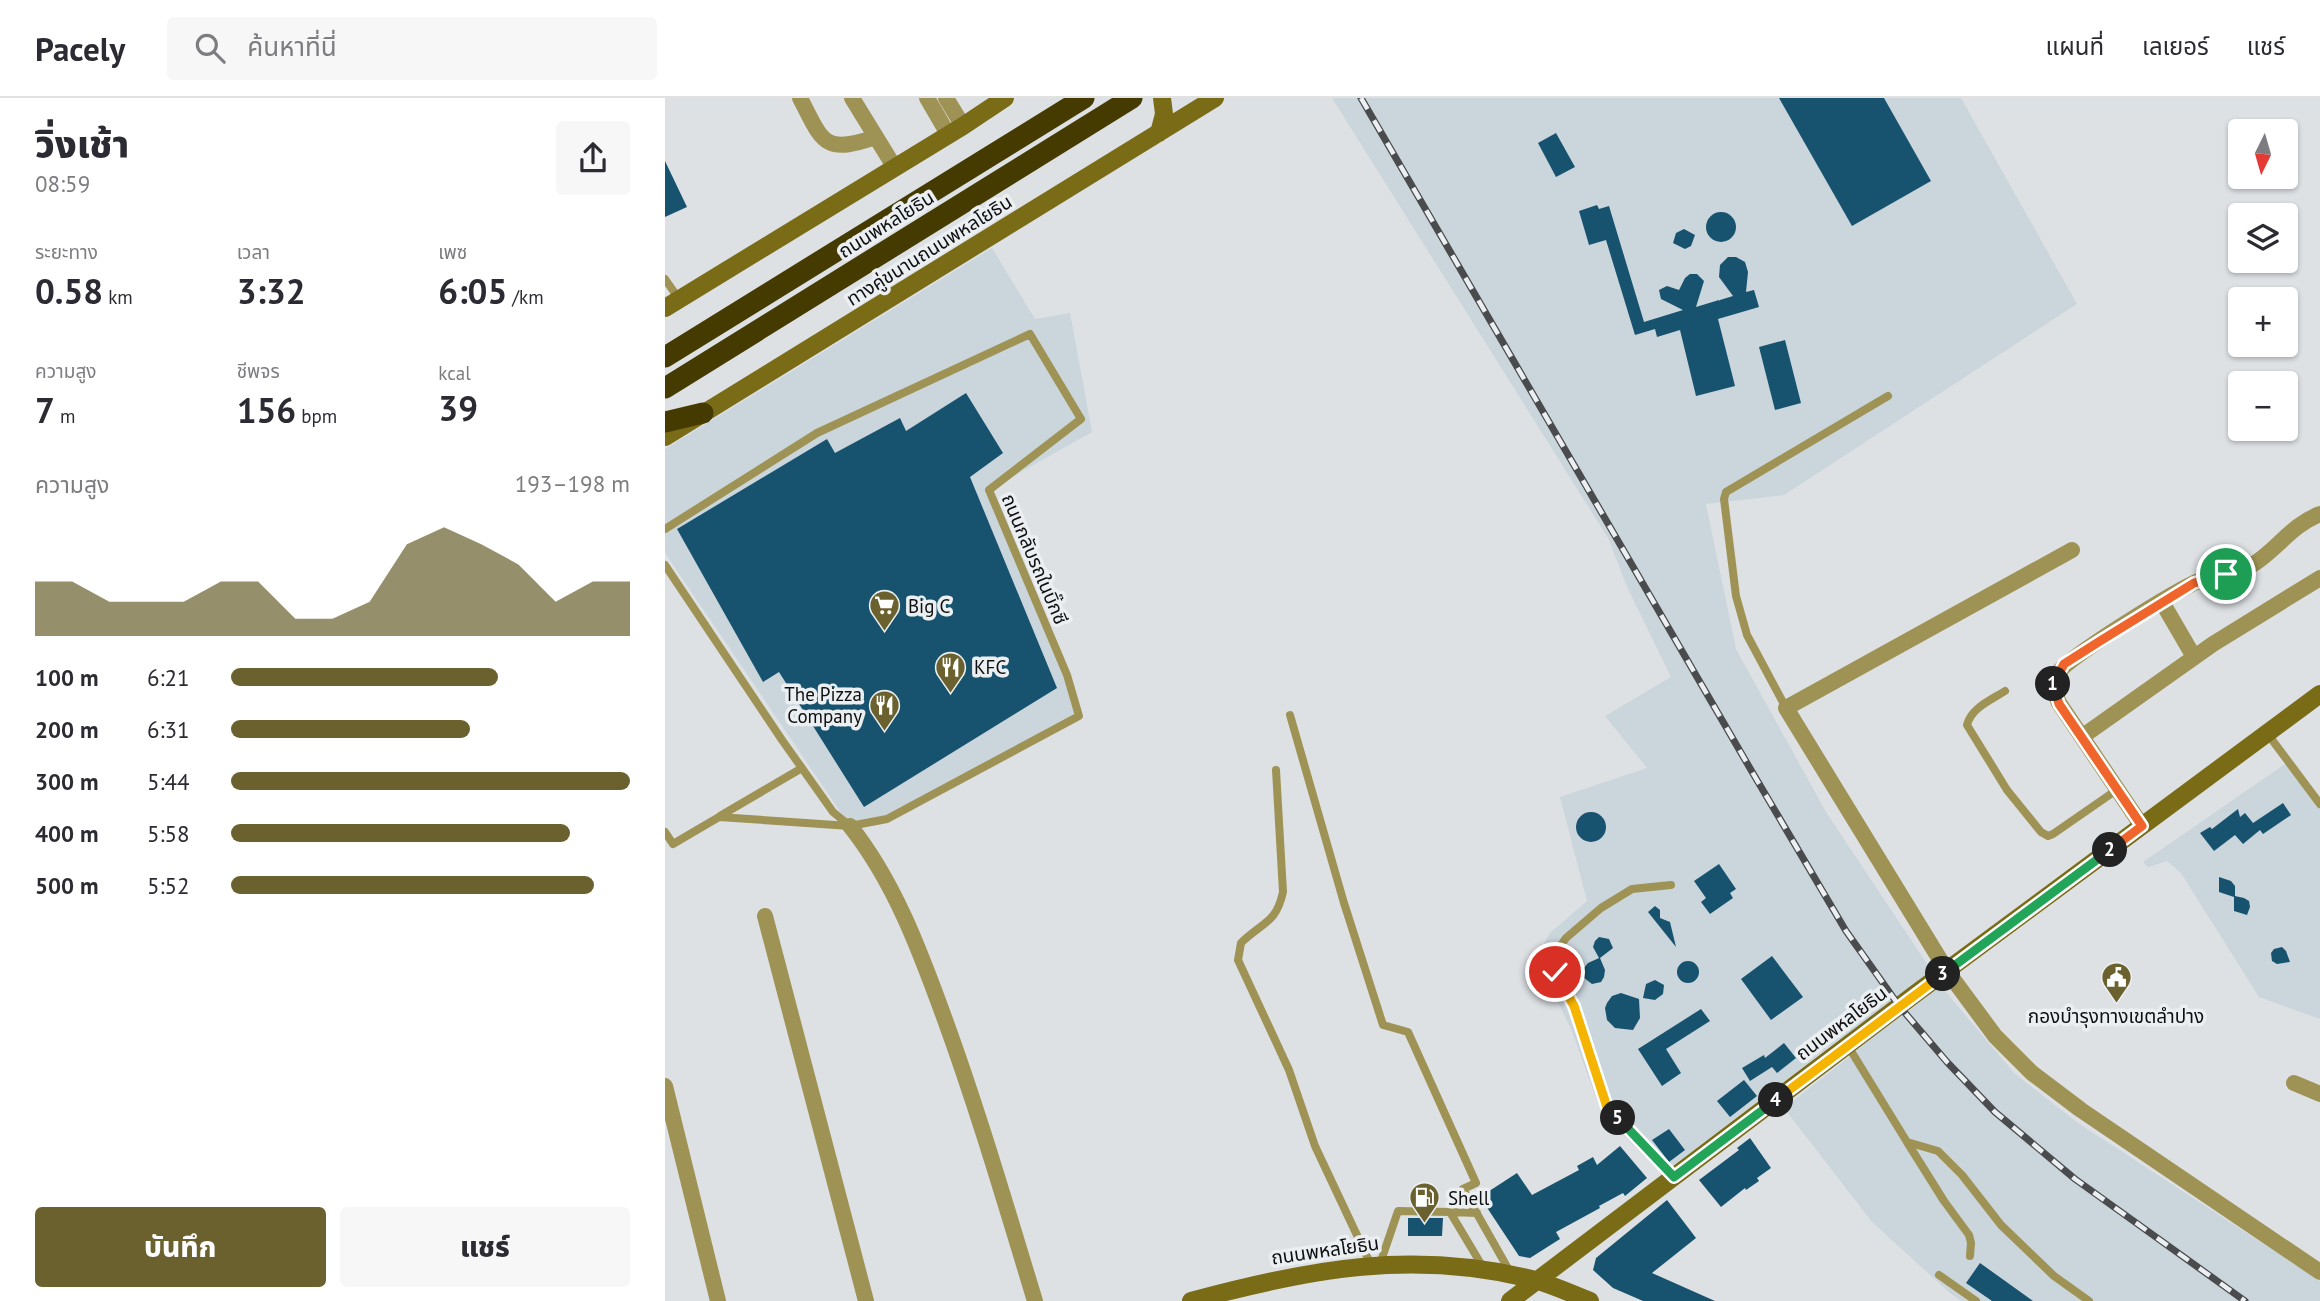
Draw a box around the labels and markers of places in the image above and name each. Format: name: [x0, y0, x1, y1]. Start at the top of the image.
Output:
pin: [2196, 544, 2256, 604]
supermarket icon: Big C: [868, 589, 902, 633]
place label: Big C: [908, 594, 950, 618]
restaurant icon: KFC: [934, 650, 968, 694]
place label: KFC: [974, 655, 1006, 679]
pin: 1: [2035, 666, 2071, 702]
place label: The Pizza Company: [784, 682, 862, 728]
restaurant icon: The Pizza Company: [868, 688, 902, 732]
pin: 2: [2093, 832, 2127, 868]
pin: [1525, 942, 1585, 1002]
pin: 3: [1925, 956, 1961, 992]
public building icon: กองบำรุงทางเขตลำปาง: [2099, 960, 2133, 1004]
place label: กองบำรุงทางเขตลำปาง: [2028, 1004, 2204, 1028]
pin: 4: [1759, 1082, 1793, 1118]
pin: 5: [1601, 1100, 1635, 1136]
fuel station icon: Shell: [1408, 1181, 1442, 1225]
place label: Shell: [1448, 1186, 1490, 1210]

